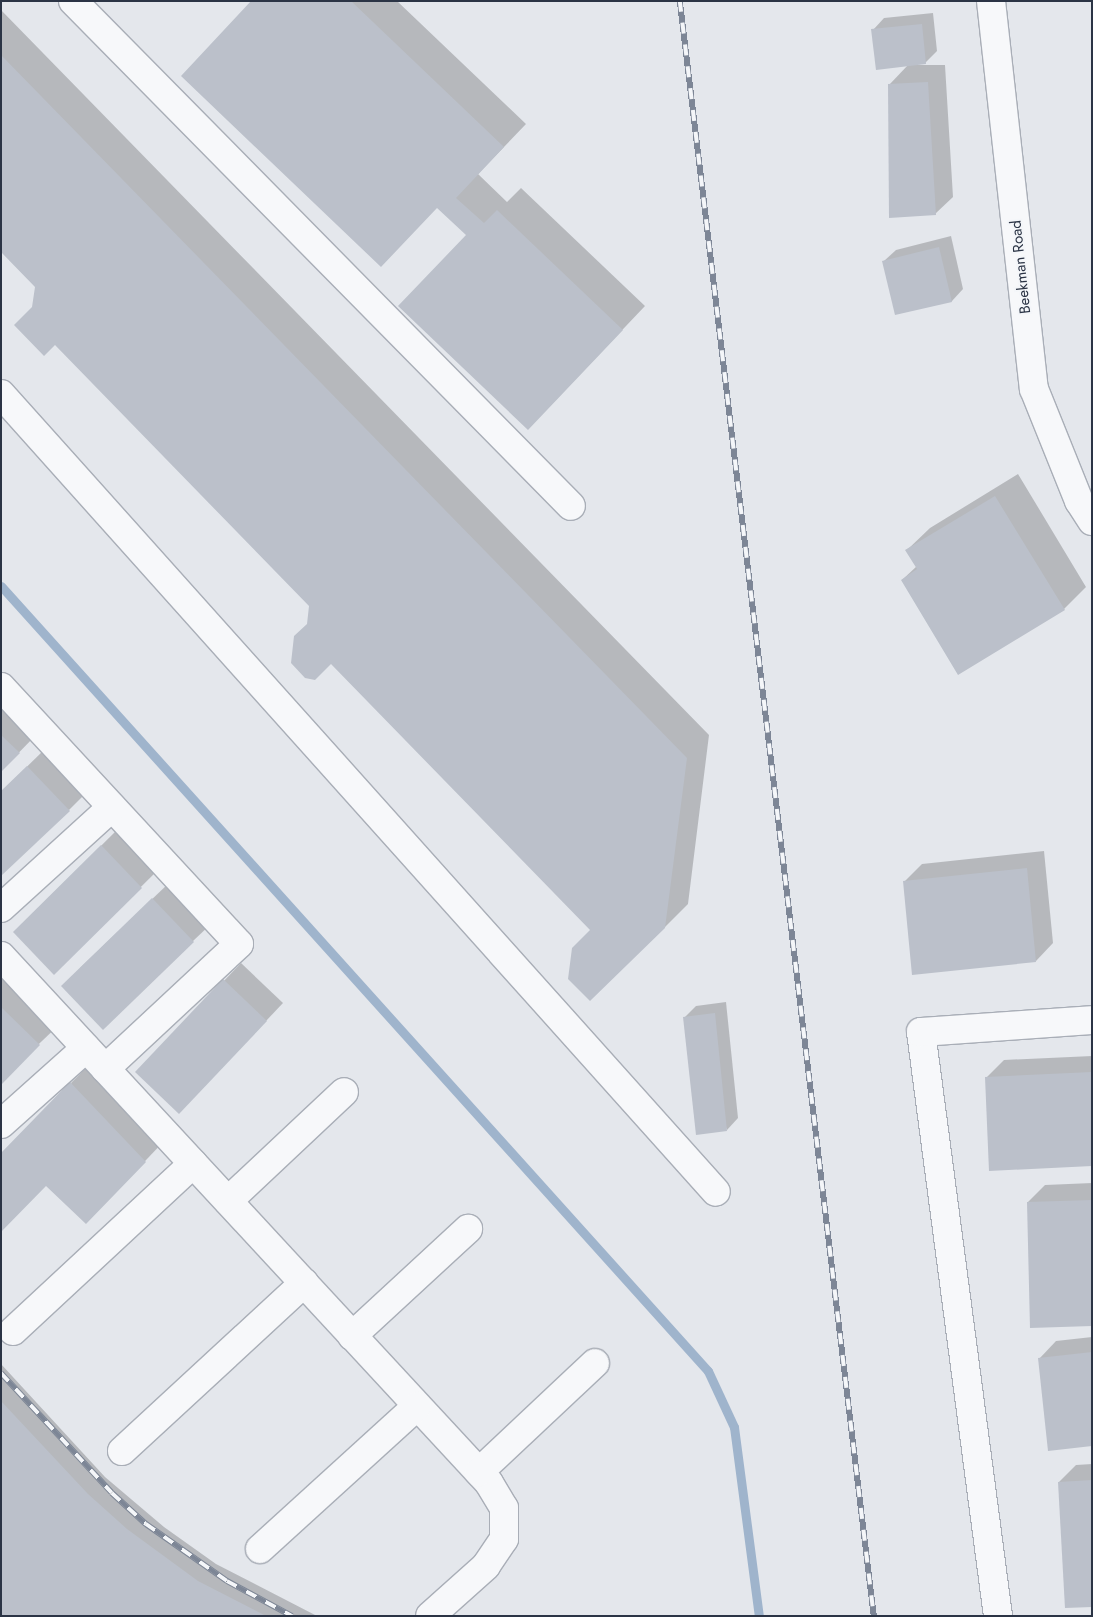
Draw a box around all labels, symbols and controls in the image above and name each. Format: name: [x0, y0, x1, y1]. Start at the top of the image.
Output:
street label: Beekman Road: [1007, 219, 1035, 315]

